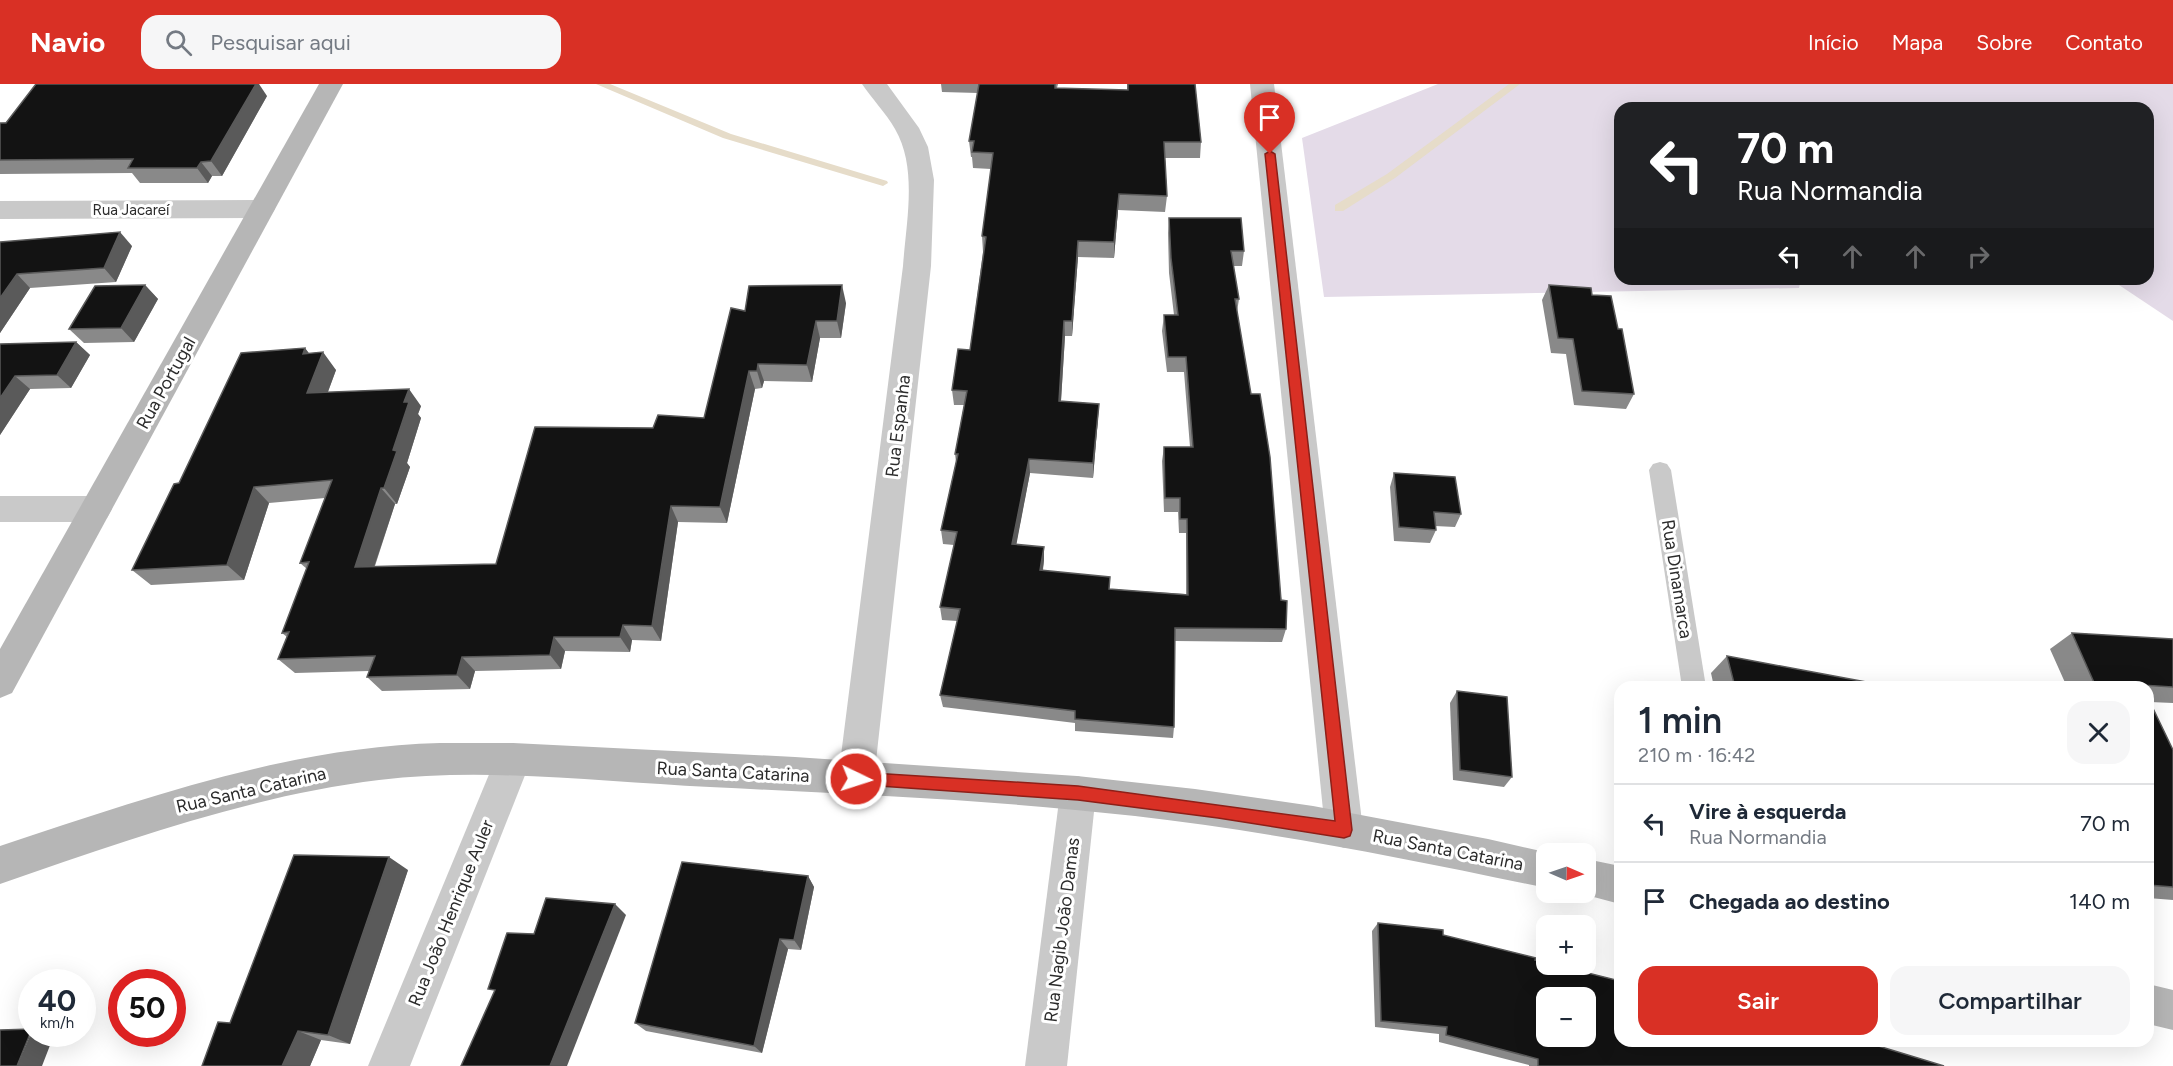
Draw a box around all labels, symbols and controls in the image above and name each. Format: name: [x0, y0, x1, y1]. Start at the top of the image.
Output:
search box: [141, 15, 561, 69]
text: Navio: [30, 25, 105, 59]
icon: search: [162, 26, 195, 59]
text: Pesquisar aqui: [210, 29, 351, 56]
text: Início: [1808, 30, 1859, 55]
text: Mapa: [1892, 30, 1943, 55]
text: Sobre: [1976, 30, 2032, 55]
text: Contato: [2065, 30, 2143, 55]
pin: [1244, 92, 1295, 154]
icon: arrive: [1253, 101, 1286, 134]
text: 70 m: [1737, 123, 1834, 174]
icon: left: [1638, 126, 1716, 204]
text: Rua Normandia: [1737, 174, 1923, 207]
street label: Rua Jacareí: [93, 201, 171, 219]
icon: left: [1773, 240, 1806, 273]
icon: ahead: [1836, 240, 1869, 273]
icon: ahead: [1899, 240, 1932, 273]
icon: right: [1962, 240, 1995, 273]
street label: Rua Portugal: [132, 333, 200, 433]
street label: Rua Espanha: [881, 374, 915, 478]
street label: Rua Dinamarca: [1657, 518, 1697, 640]
text: 1 min: [1638, 699, 1722, 742]
button: close: [2067, 701, 2130, 764]
text: 210 m · 16:42: [1638, 743, 1755, 767]
position arrow: [824, 747, 888, 811]
street label: Rua Santa Catarina: [656, 757, 810, 787]
street label: Rua Santa Catarina: [174, 762, 328, 818]
text: Vire à esquerda: [1689, 798, 1847, 825]
icon: left: [1638, 807, 1671, 840]
text: 70 m: [2080, 810, 2130, 837]
street label: Rua João Henrique Auler: [403, 817, 499, 1009]
street label: Rua Santa Catarina: [1371, 825, 1525, 875]
text: Rua Normandia: [1689, 825, 1827, 849]
street label: Rua Nagib João Damas: [1040, 836, 1084, 1024]
north arrow: [1536, 843, 1596, 903]
map controls: [1536, 843, 1596, 1047]
icon: arrive: [1638, 885, 1671, 918]
text: Chegada ao destino: [1689, 888, 1890, 915]
text: 140 m: [2069, 888, 2130, 915]
button: +: [1536, 915, 1596, 975]
button: Sair: [1638, 966, 1878, 1035]
button: Compartilhar: [1890, 966, 2130, 1035]
speed limit sign: 50: [108, 969, 186, 1047]
text: 40: [38, 982, 76, 1019]
button: −: [1536, 987, 1596, 1047]
text: km/h: [40, 1014, 74, 1032]

